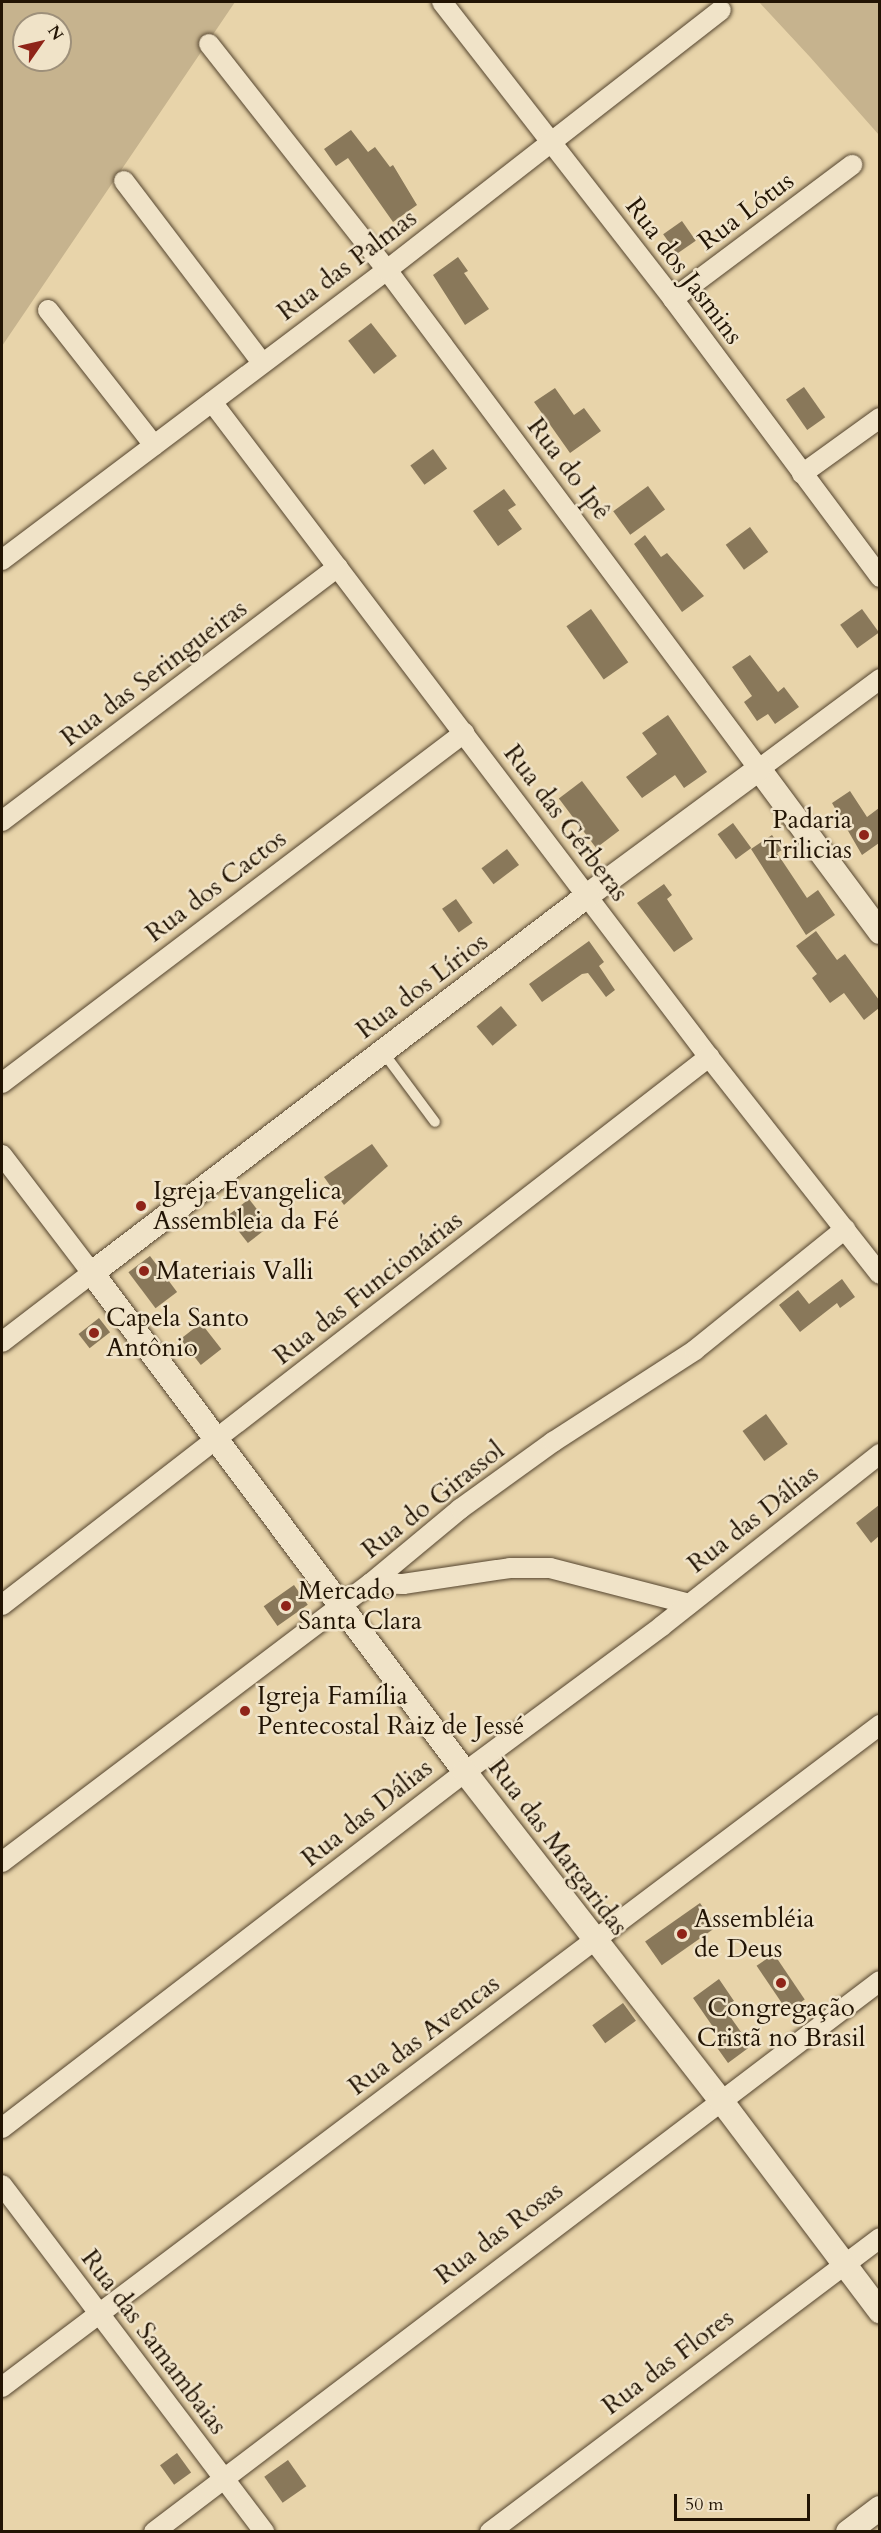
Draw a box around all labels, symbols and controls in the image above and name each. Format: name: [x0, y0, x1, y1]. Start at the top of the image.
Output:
north arrow: [12, 12, 72, 72]
text: N: [42, 21, 68, 45]
street label: Rua Lótus: [692, 165, 800, 257]
street label: Rua dos Jasmins: [619, 192, 749, 350]
street label: Rua das Palmas: [271, 202, 423, 328]
street label: Rua do Ipê: [520, 412, 618, 526]
street label: Rua das Seringueiras: [55, 593, 253, 753]
street label: Rua das Gérberas: [497, 738, 635, 908]
place label: Padaria Trilicias: [763, 804, 852, 866]
street label: Rua dos Cactos: [140, 823, 292, 949]
marker: Padaria Trilicias: [857, 828, 871, 842]
street label: Rua dos Lírios: [350, 926, 494, 1046]
place label: Igreja Evangelica Assembleia da Fé: [153, 1175, 342, 1236]
marker: Igreja Evangelica Assembleia da Fé: [134, 1199, 148, 1213]
street label: Rua das Funcionárias: [267, 1205, 469, 1371]
place label: Materiais Valli: [156, 1255, 314, 1287]
marker: Materiais Valli: [137, 1264, 151, 1278]
place label: Capela Santo Antônio: [106, 1302, 249, 1364]
marker: Capela Santo Antônio: [87, 1326, 101, 1340]
street label: Rua do Girassol: [356, 1435, 510, 1565]
street label: Rua das Dálias: [681, 1458, 825, 1580]
place label: Mercado Santa Clara: [298, 1575, 422, 1636]
marker: Mercado Santa Clara: [279, 1599, 293, 1613]
place label: Igreja Família Pentecostal Raiz de Jessé: [257, 1680, 524, 1742]
marker: Igreja Família Pentecostal Raiz de Jessé: [238, 1704, 252, 1718]
street label: Rua das Dálias: [295, 1752, 439, 1874]
street label: Rua das Margaridas: [481, 1753, 635, 1941]
place label: Assembléia de Deus: [694, 1903, 815, 1964]
marker: Assembléia de Deus: [675, 1927, 689, 1941]
street label: Rua das Avencas: [342, 1968, 506, 2102]
marker: Congregação Cristã no Brasil: [774, 1976, 788, 1990]
place label: Congregação Cristã no Brasil: [697, 1992, 865, 2054]
street label: Rua das Rosas: [429, 2175, 569, 2291]
street label: Rua das Samambaias: [74, 2244, 234, 2440]
street label: Rua das Flores: [596, 2302, 740, 2422]
scale bar: [677, 2482, 814, 2520]
text: 50 m: [685, 2492, 724, 2517]

